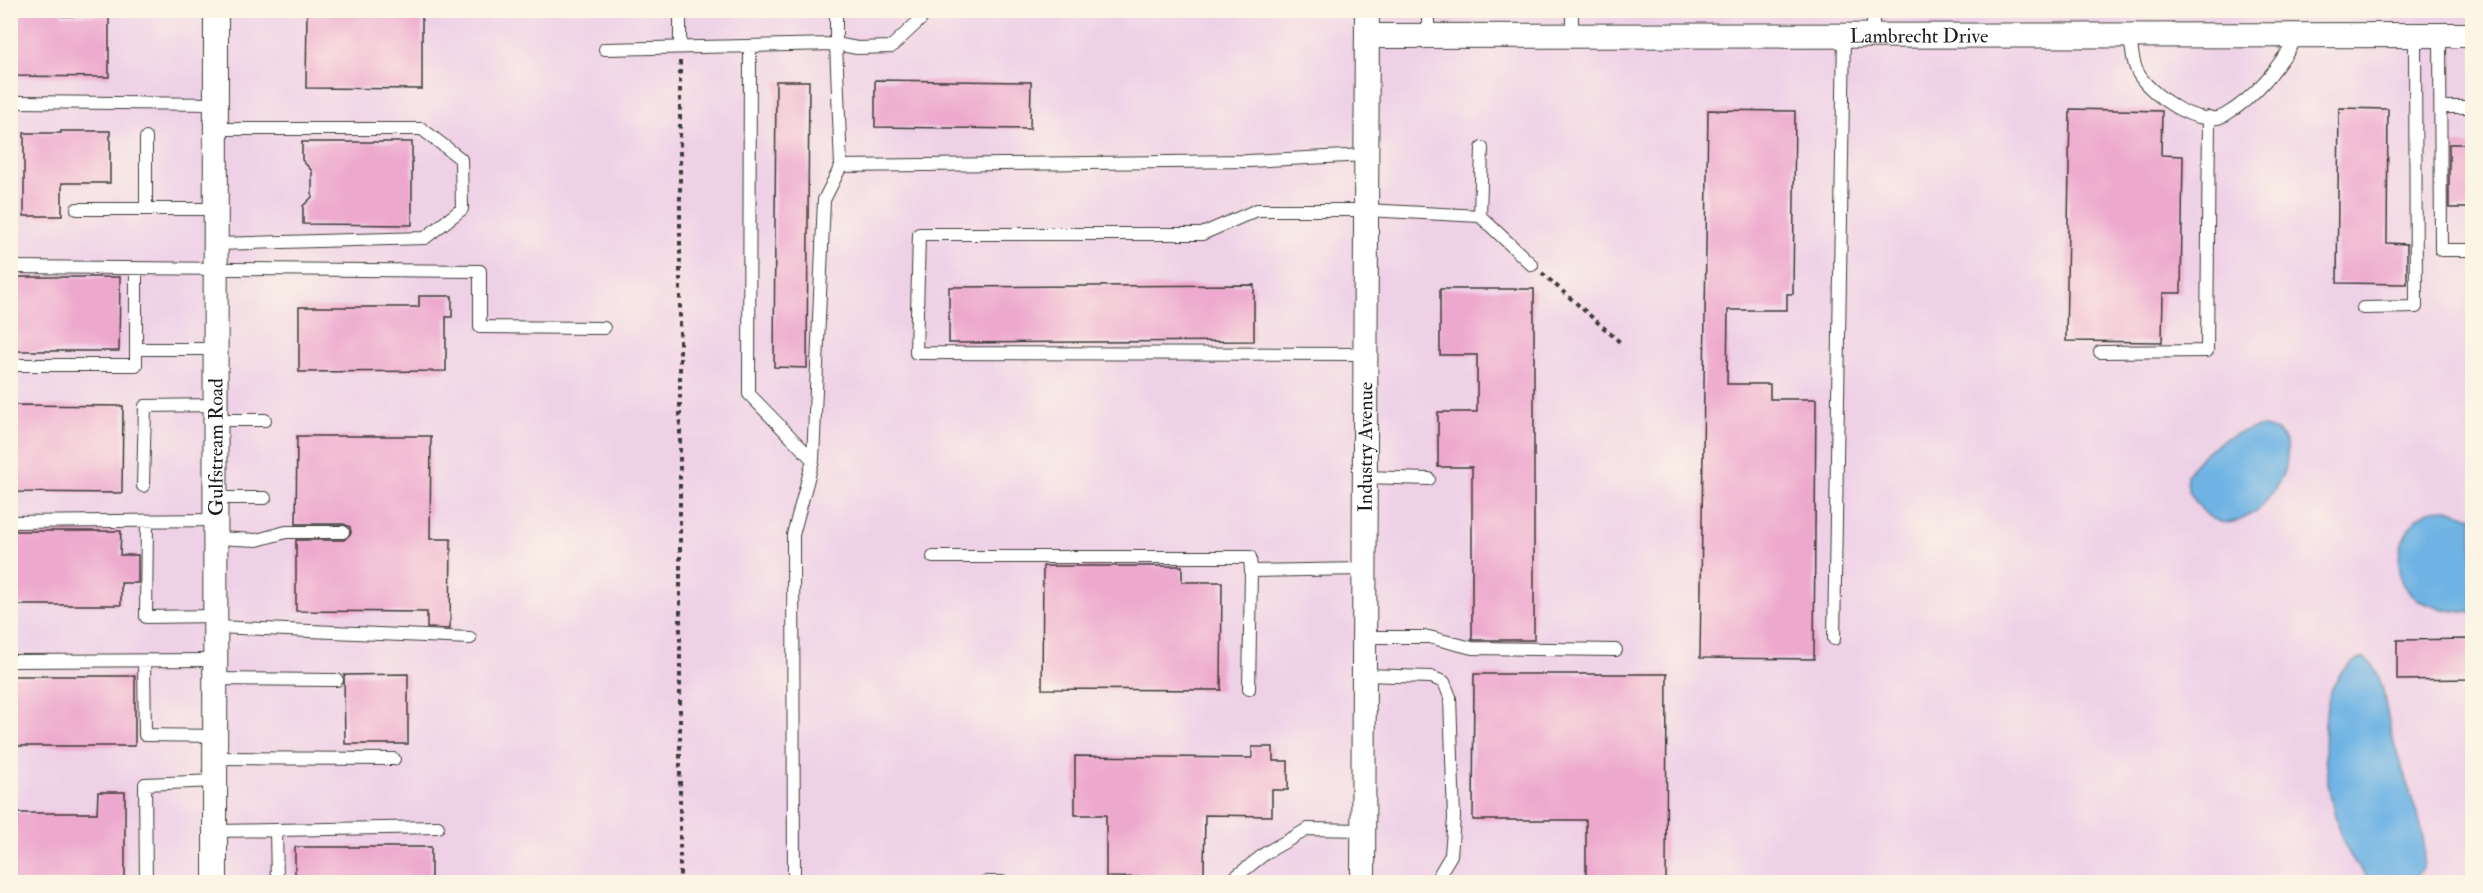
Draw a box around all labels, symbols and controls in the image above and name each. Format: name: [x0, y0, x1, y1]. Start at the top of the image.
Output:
street label: Lambrecht Drive: [1850, 23, 1988, 48]
street label: Gulfstream Road: [203, 378, 228, 516]
street label: Industry Avenue: [1352, 382, 1378, 512]

